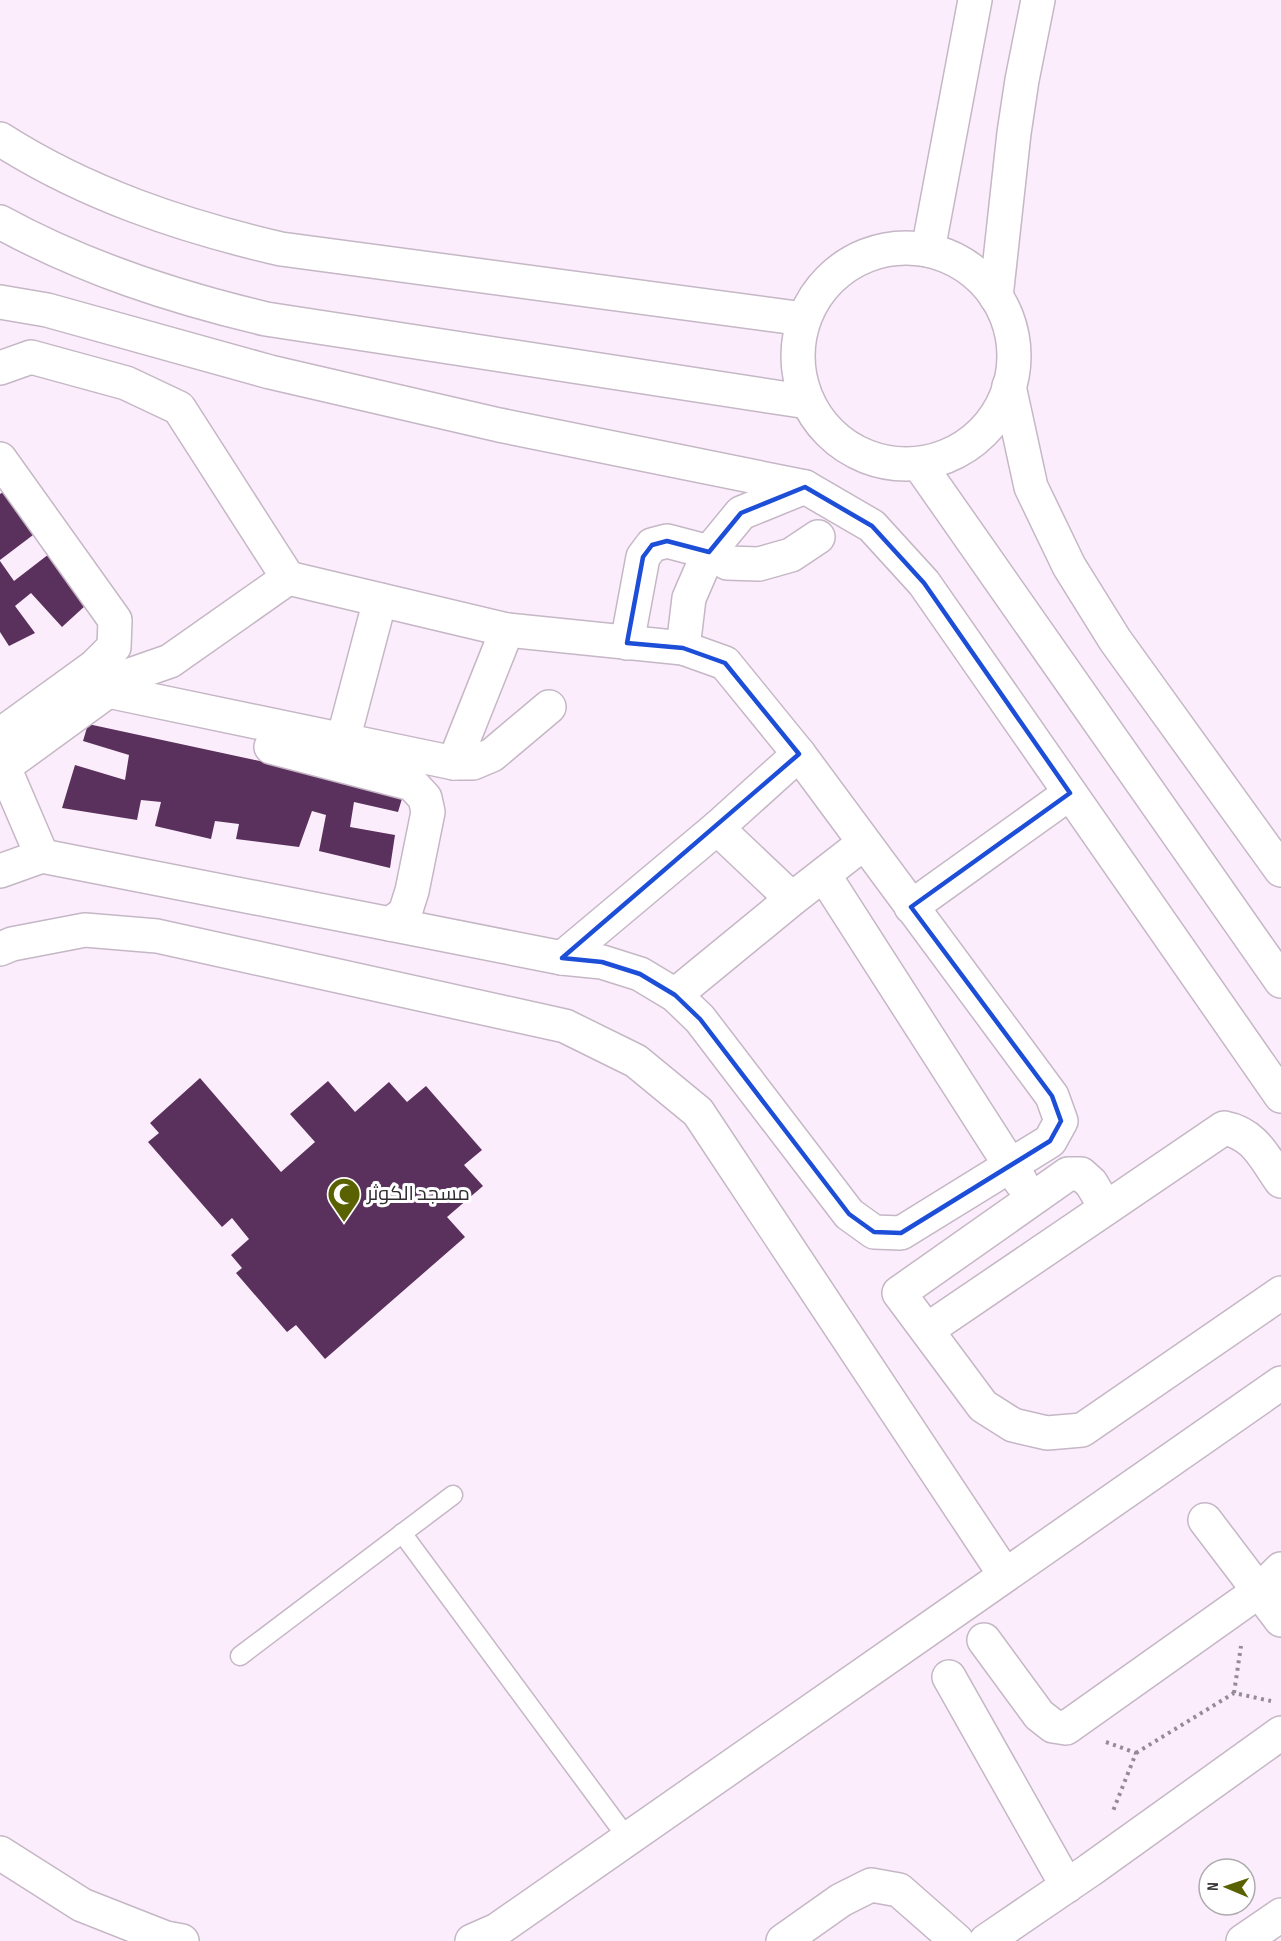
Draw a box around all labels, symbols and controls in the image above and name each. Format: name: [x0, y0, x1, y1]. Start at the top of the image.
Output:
mosque icon: مسجد الكوثر: [326, 1176, 362, 1223]
place label: مسجد الكوثر: [366, 1182, 470, 1206]
north arrow: [1197, 1857, 1257, 1917]
text: N: [1204, 1882, 1223, 1891]

